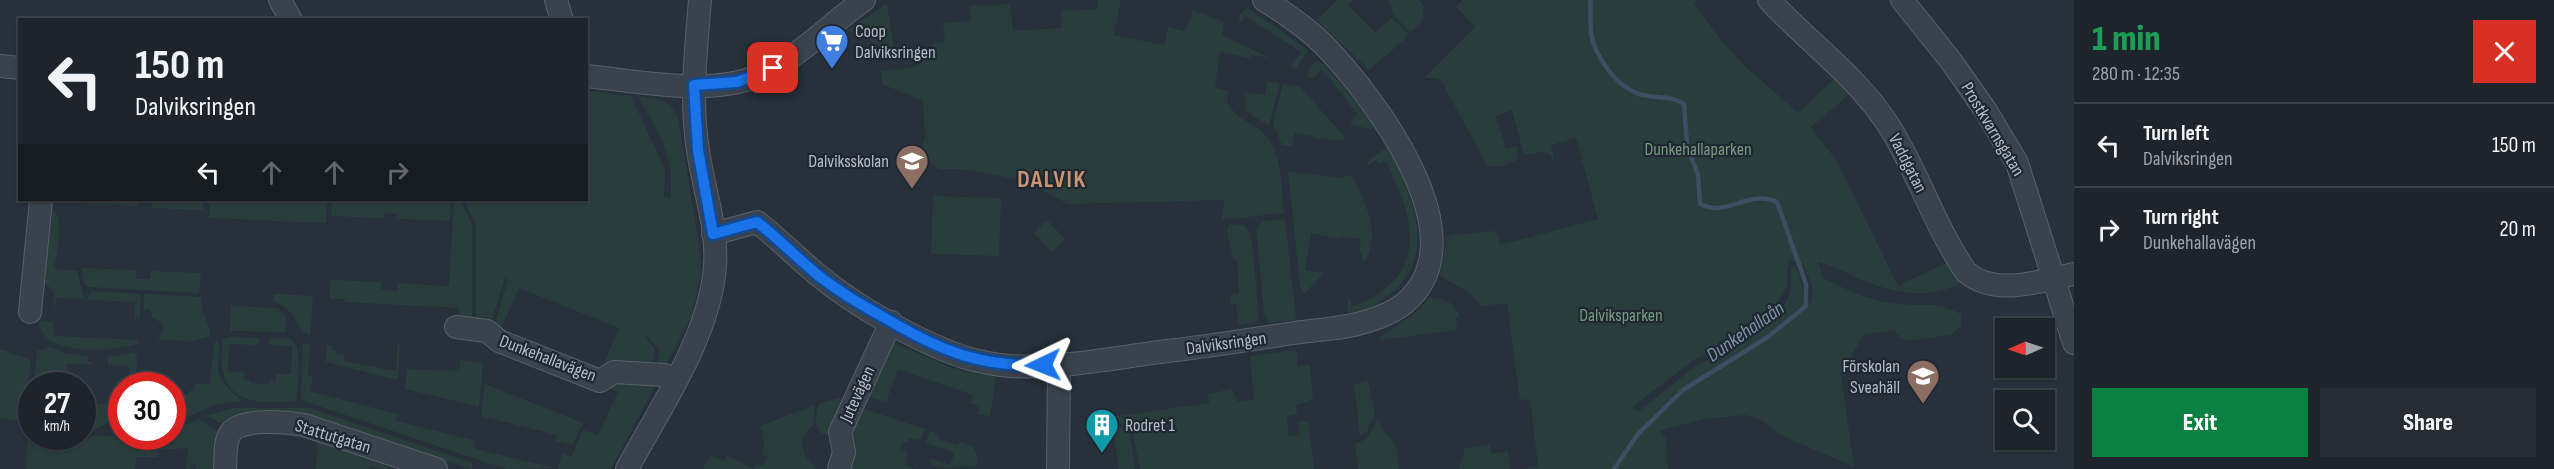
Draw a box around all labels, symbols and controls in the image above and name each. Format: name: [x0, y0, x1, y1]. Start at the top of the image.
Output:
text: 1 min: [2092, 18, 2160, 61]
button: close: [2473, 20, 2536, 83]
place label: Coop Dalviksringen: [855, 21, 936, 63]
supermarket icon: Coop Dalviksringen: [814, 23, 850, 70]
text: 150 m: [135, 40, 224, 91]
icon: left: [36, 42, 114, 120]
pin: [747, 42, 798, 93]
icon: arrive: [756, 51, 789, 84]
text: 280 m · 12:35: [2092, 62, 2180, 86]
street label: Prostkvarnsgatan: [1956, 79, 2029, 180]
text: Dalviksringen: [135, 91, 256, 123]
text: Turn left: [2143, 120, 2209, 147]
icon: left: [2092, 129, 2125, 162]
street label: Vaddgatan: [1884, 130, 1931, 196]
text: 150 m: [2492, 132, 2536, 159]
park label: Dunkehallaparken: [1644, 139, 1752, 160]
school or university icon: Dalviksskolan: [894, 143, 930, 190]
text: Dalviksringen: [2143, 147, 2233, 171]
place label: Dalviksskolan: [808, 151, 889, 172]
icon: left: [192, 156, 225, 189]
icon: ahead: [255, 156, 288, 189]
icon: ahead: [318, 156, 351, 189]
icon: right: [381, 156, 414, 189]
district label: DALVIK: [1017, 165, 1087, 194]
text: Turn right: [2143, 204, 2219, 231]
icon: right: [2092, 213, 2125, 246]
text: 20 m: [2500, 216, 2536, 243]
text: Dunkehallavägen: [2143, 231, 2256, 255]
water label: Dunkehallaån: [1702, 296, 1789, 367]
park label: Dalviksparken: [1579, 305, 1663, 326]
north arrow: [1995, 318, 2055, 378]
map controls: [1995, 318, 2055, 450]
street label: Dalviksringen: [1185, 327, 1267, 360]
street label: Dunkehallavägen: [497, 330, 599, 386]
position arrow: [1011, 333, 1075, 397]
place label: Förskolan Sveahäll: [1843, 356, 1900, 398]
school or university icon: Förskolan Sveahäll: [1905, 358, 1941, 405]
street label: Jutevägen: [835, 363, 880, 426]
speed limit sign: 30: [108, 372, 186, 450]
text: 27: [44, 386, 70, 422]
button: Exit: [2092, 388, 2308, 457]
button: Share: [2320, 388, 2536, 457]
button: search: [1995, 390, 2055, 450]
building icon: Rodret 1: [1084, 407, 1120, 454]
street label: Stattutgatan: [293, 415, 373, 458]
place label: Rodret 1: [1125, 415, 1175, 436]
text: km/h: [44, 417, 70, 436]

